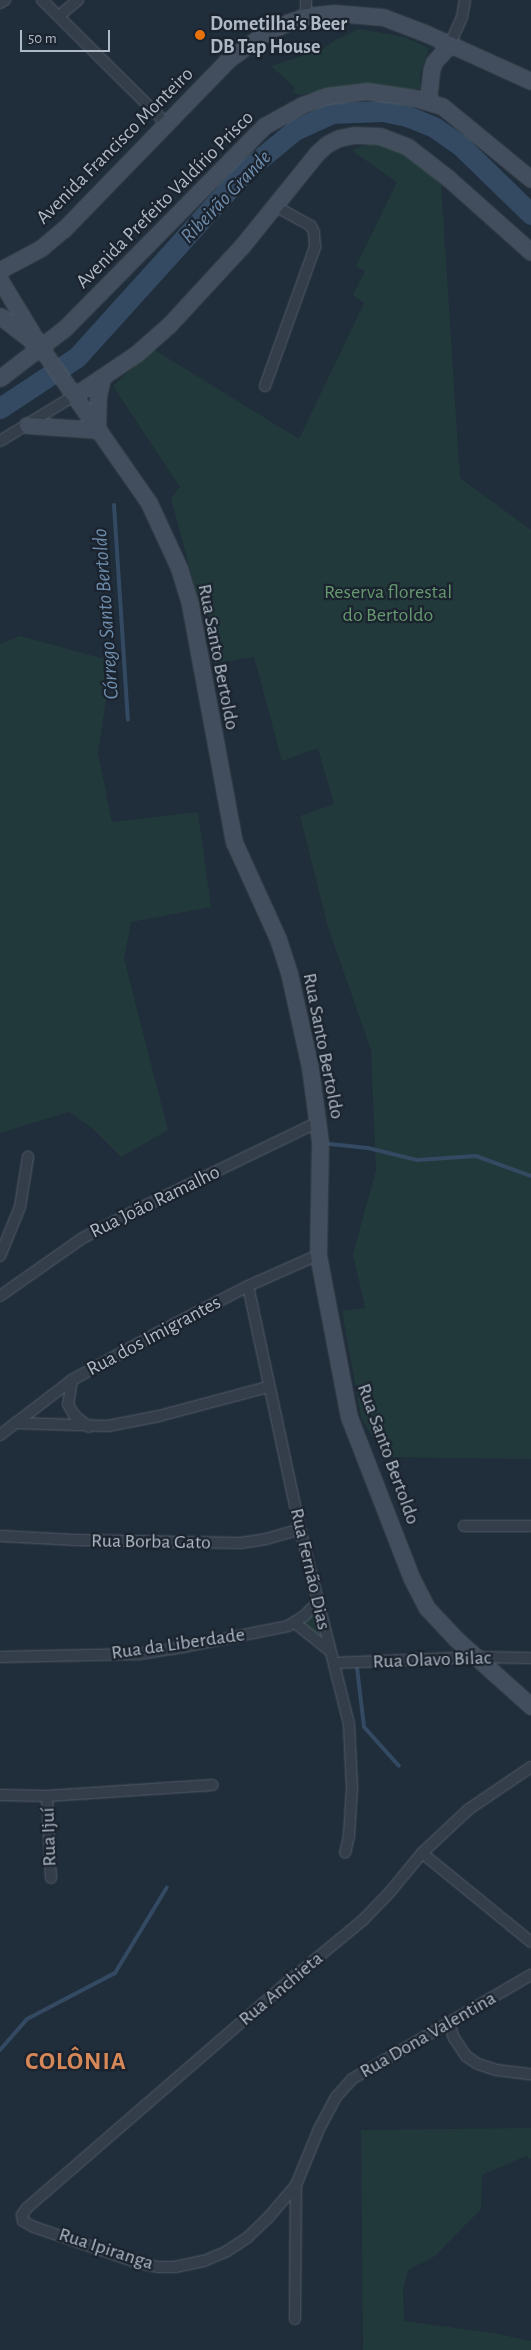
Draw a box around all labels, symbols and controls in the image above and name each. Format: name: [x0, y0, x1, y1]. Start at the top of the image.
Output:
place label: Dometilha's Beer DB Tap House: [210, 12, 347, 59]
scale bar: [22, 20, 112, 52]
marker: Dometilha's Beer DB Tap House: [194, 29, 206, 41]
text: 50 m: [28, 31, 57, 46]
street label: Avenida Francisco Monteiro: [31, 62, 199, 230]
street label: Avenida Prefeito Valdírio Prisco: [71, 106, 259, 294]
water label: Ribeirão Grande: [175, 145, 277, 249]
water label: Córrego Santo Bertoldo: [87, 528, 125, 700]
park label: Reserva florestal do Bertoldo: [324, 581, 452, 628]
street label: Rua Santo Bertoldo: [192, 582, 244, 732]
street label: Rua Santo Bertoldo: [297, 971, 349, 1121]
street label: Rua João Ramalho: [86, 1160, 224, 1244]
street label: Rua dos Imigrantes: [83, 1291, 225, 1381]
street label: Rua Santo Bertoldo: [351, 1380, 425, 1528]
street label: Rua Fernão Dias: [284, 1506, 336, 1632]
street label: Rua Borba Gato: [91, 1529, 211, 1555]
street label: Rua da Liberdade: [110, 1623, 246, 1665]
street label: Rua Olavo Bilac: [372, 1646, 492, 1674]
street label: Rua Ijuí: [36, 1807, 62, 1867]
street label: Rua Anchieta: [234, 1947, 328, 2031]
street label: Rua Dona Valentina: [356, 1986, 500, 2084]
district label: COLÔNIA: [24, 2047, 128, 2077]
street label: Rua Ipiranga: [56, 2222, 156, 2276]

